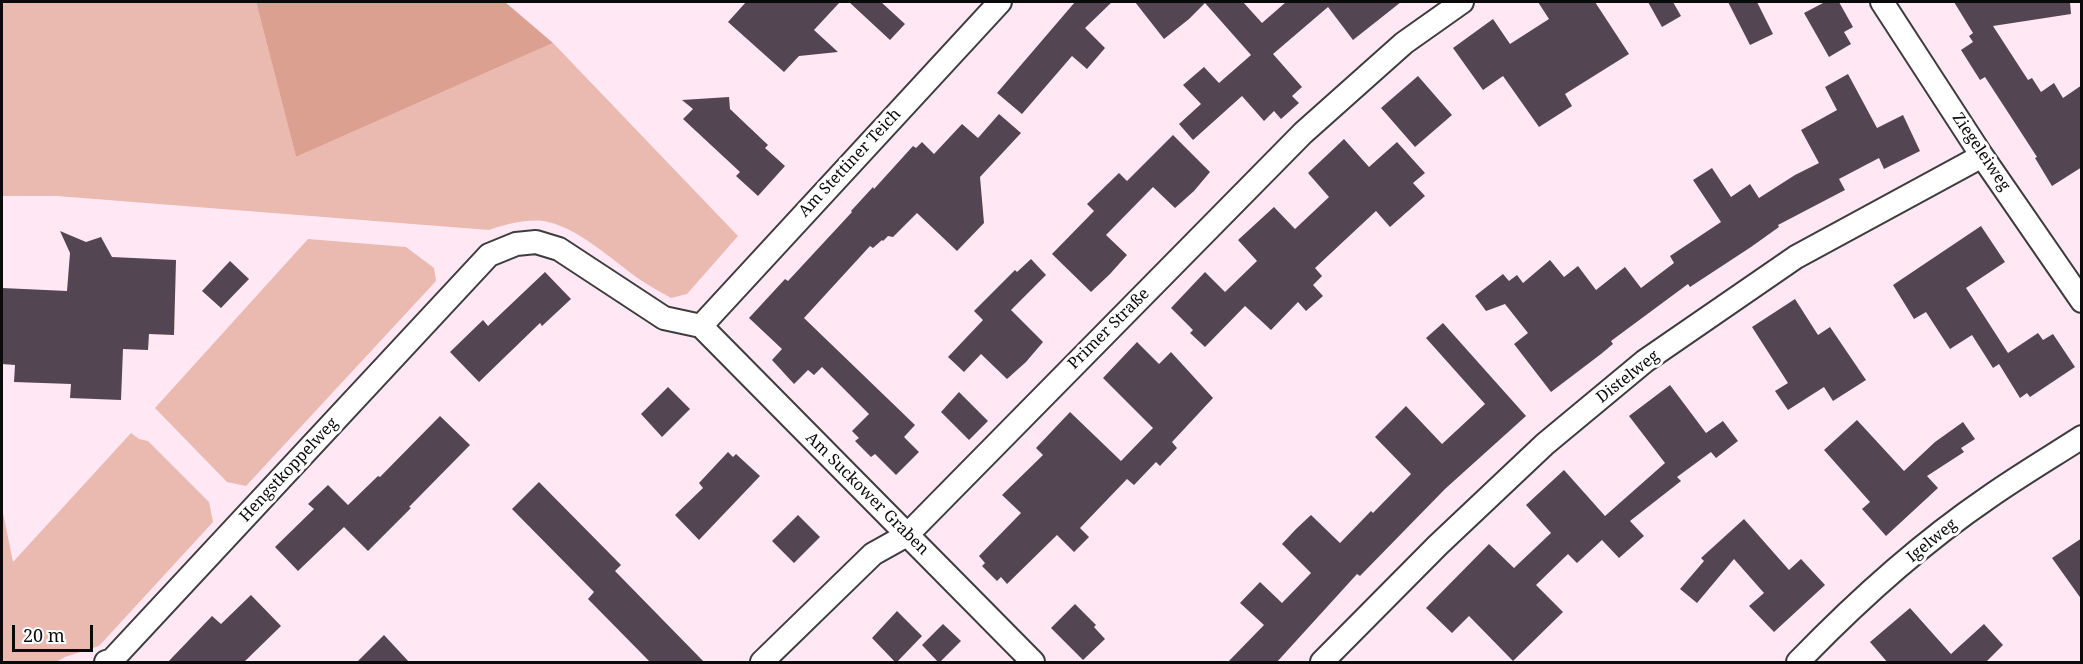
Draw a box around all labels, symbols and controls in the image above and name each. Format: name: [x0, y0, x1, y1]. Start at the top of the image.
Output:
street label: Am Stettiner Teich: [795, 105, 905, 221]
street label: Ziegeleiweg: [1948, 109, 2014, 195]
street label: Primer Straße: [1064, 284, 1154, 374]
street label: Distelweg: [1593, 347, 1663, 407]
street label: Hengstkoppelweg: [236, 414, 342, 526]
street label: Am Suckower Graben: [802, 429, 932, 559]
street label: Igelweg: [1903, 515, 1961, 567]
scale bar: [15, 613, 96, 651]
text: 20 m: [23, 623, 65, 647]

